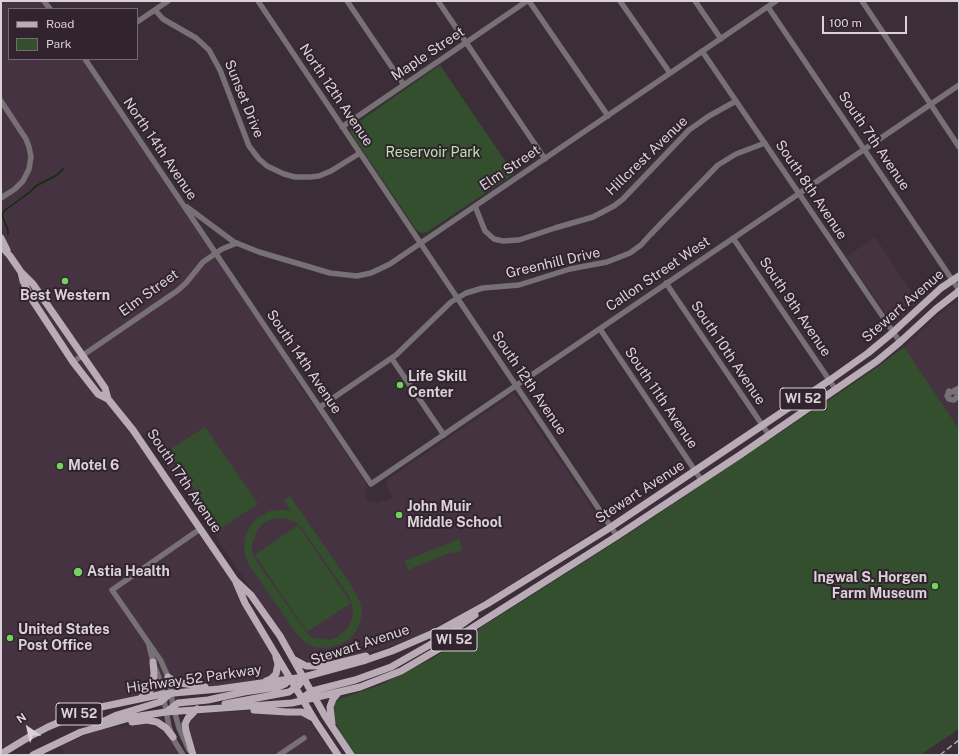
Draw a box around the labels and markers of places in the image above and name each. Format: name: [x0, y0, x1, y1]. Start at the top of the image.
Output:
marker: Best Western: [60, 276, 70, 286]
place label: Best Western: [20, 288, 110, 304]
place label: Life Skill Center: [408, 369, 467, 402]
marker: Life Skill Center: [395, 380, 405, 390]
place label: Motel 6: [68, 458, 119, 474]
marker: Motel 6: [55, 461, 65, 471]
place label: John Muir Middle School: [407, 499, 502, 532]
marker: John Muir Middle School: [394, 510, 404, 520]
place label: Astia Health: [87, 564, 170, 580]
marker: Astia Health: [72, 566, 84, 578]
place label: Ingwal S. Horgen Farm Museum: [813, 570, 927, 602]
marker: Ingwal S. Horgen Farm Museum: [930, 581, 940, 591]
place label: United States Post Office: [18, 622, 110, 654]
marker: United States Post Office: [5, 633, 15, 643]

